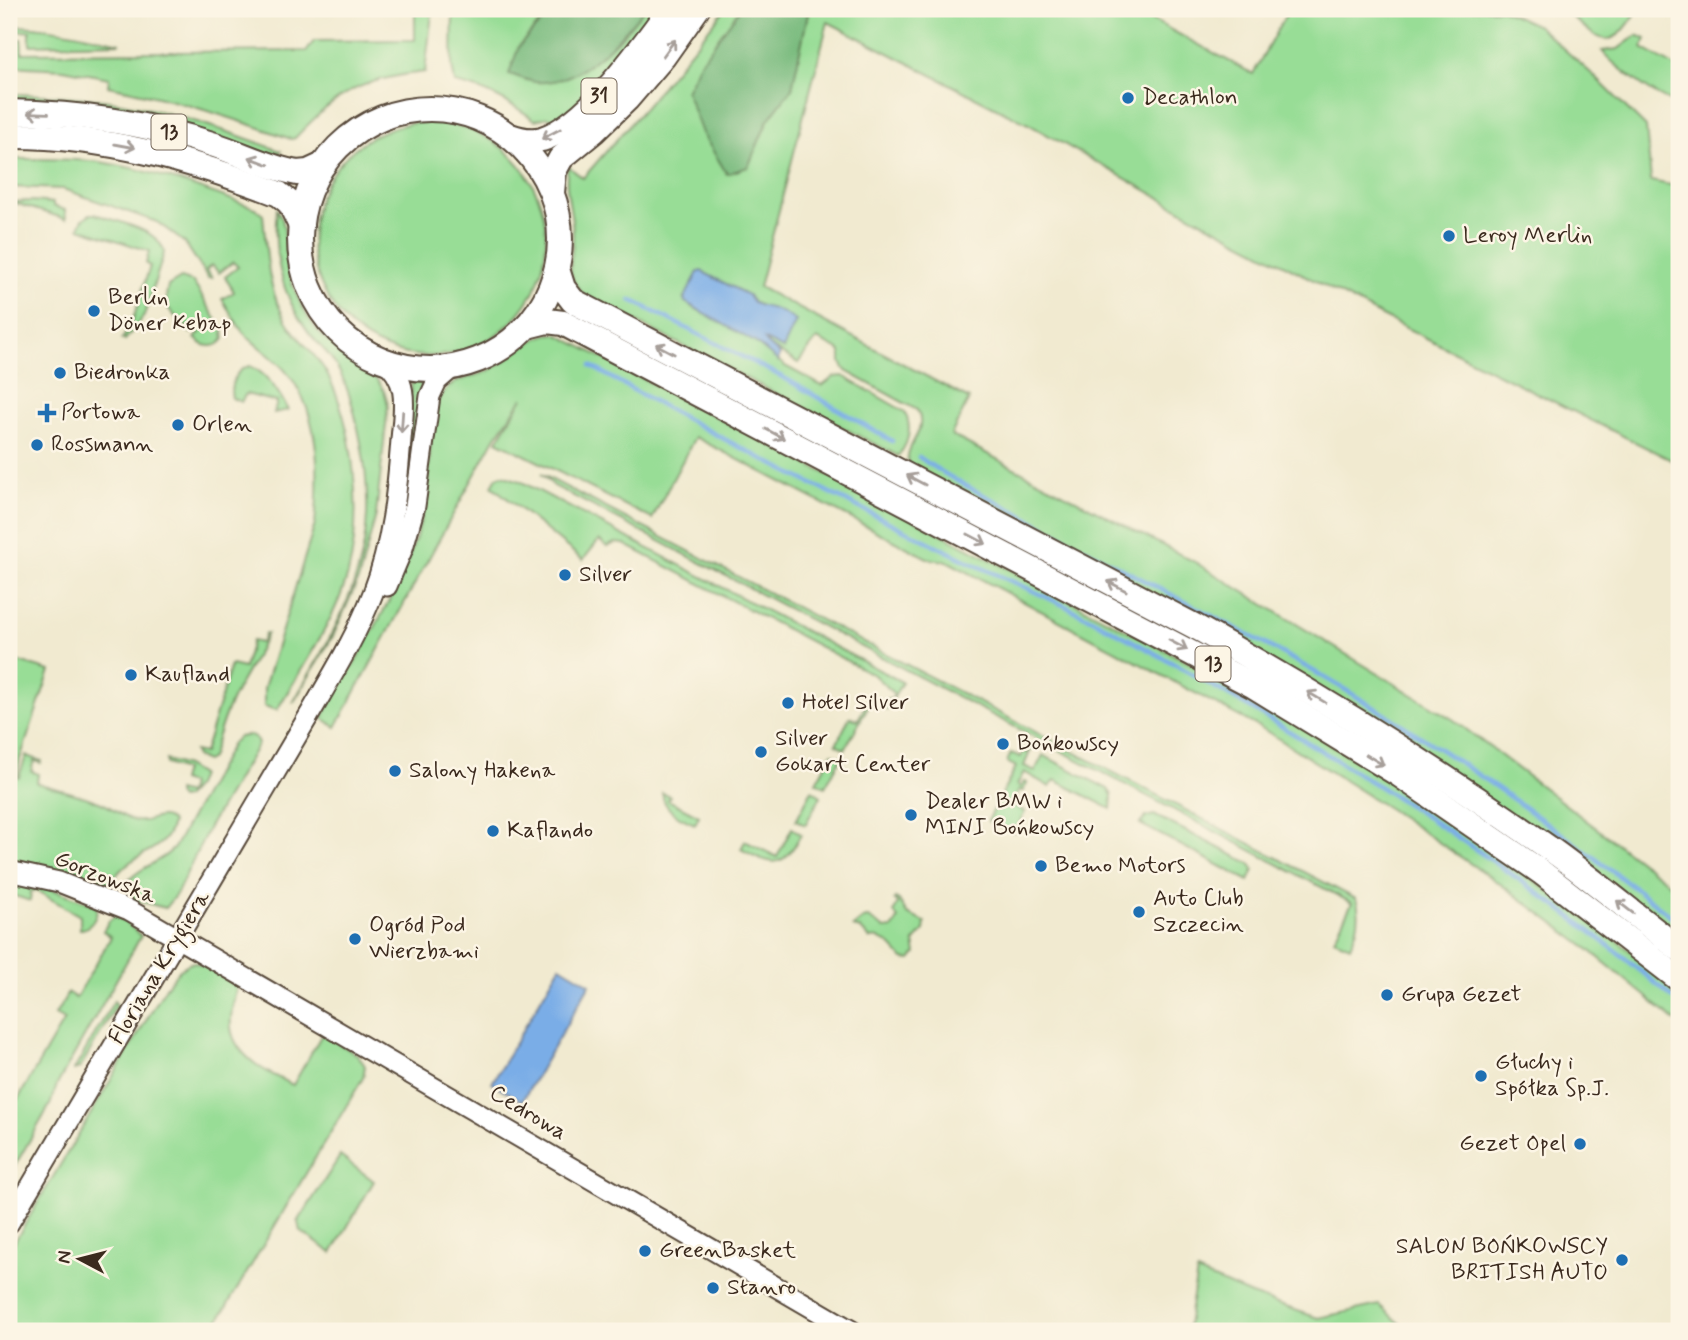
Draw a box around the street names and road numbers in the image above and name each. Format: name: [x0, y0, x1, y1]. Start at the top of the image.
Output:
road number: 31: [582, 78, 616, 114]
road number: 13: [152, 114, 186, 150]
road number: 13: [1196, 646, 1230, 682]
street label: Gorzowska: [50, 844, 160, 912]
street label: Floriana Krygiera: [102, 885, 220, 1051]
street label: Cedrowa: [484, 1078, 572, 1148]

